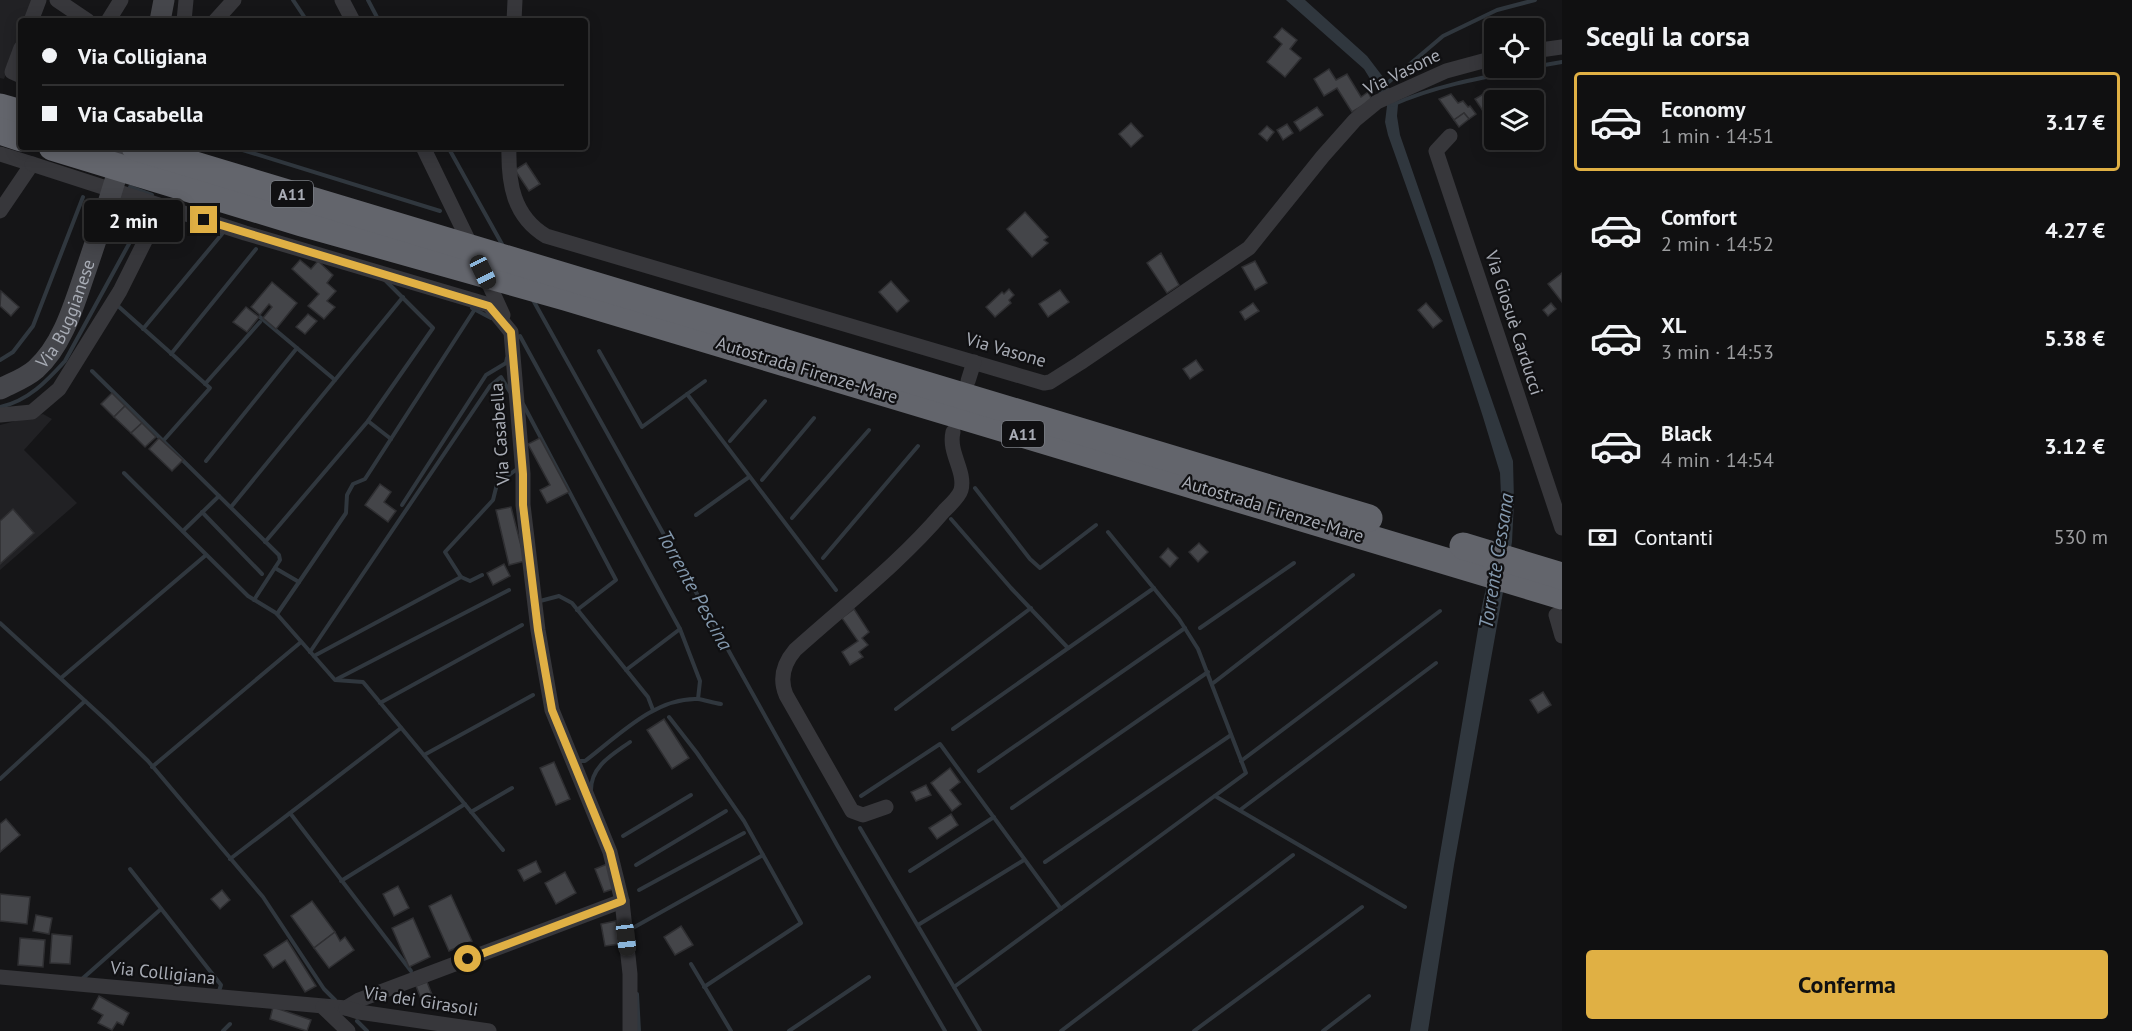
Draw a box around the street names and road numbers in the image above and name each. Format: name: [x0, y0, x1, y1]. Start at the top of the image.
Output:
street label: Via Vasone: [1359, 43, 1444, 100]
road number: A11: [271, 181, 313, 207]
street label: Via Giosuè Carducci: [1480, 247, 1549, 398]
street label: Via Buggianese: [30, 256, 100, 374]
street label: Via Vasone: [962, 327, 1049, 372]
street label: Autostrada Firenze-Mare: [713, 331, 901, 408]
street label: Via Casabella: [484, 382, 515, 487]
road number: A11: [1002, 421, 1044, 447]
street label: Autostrada Firenze-Mare: [1179, 470, 1367, 547]
street label: Via Colligiana: [108, 955, 217, 989]
street label: Via dei Girasoli: [361, 980, 480, 1021]

